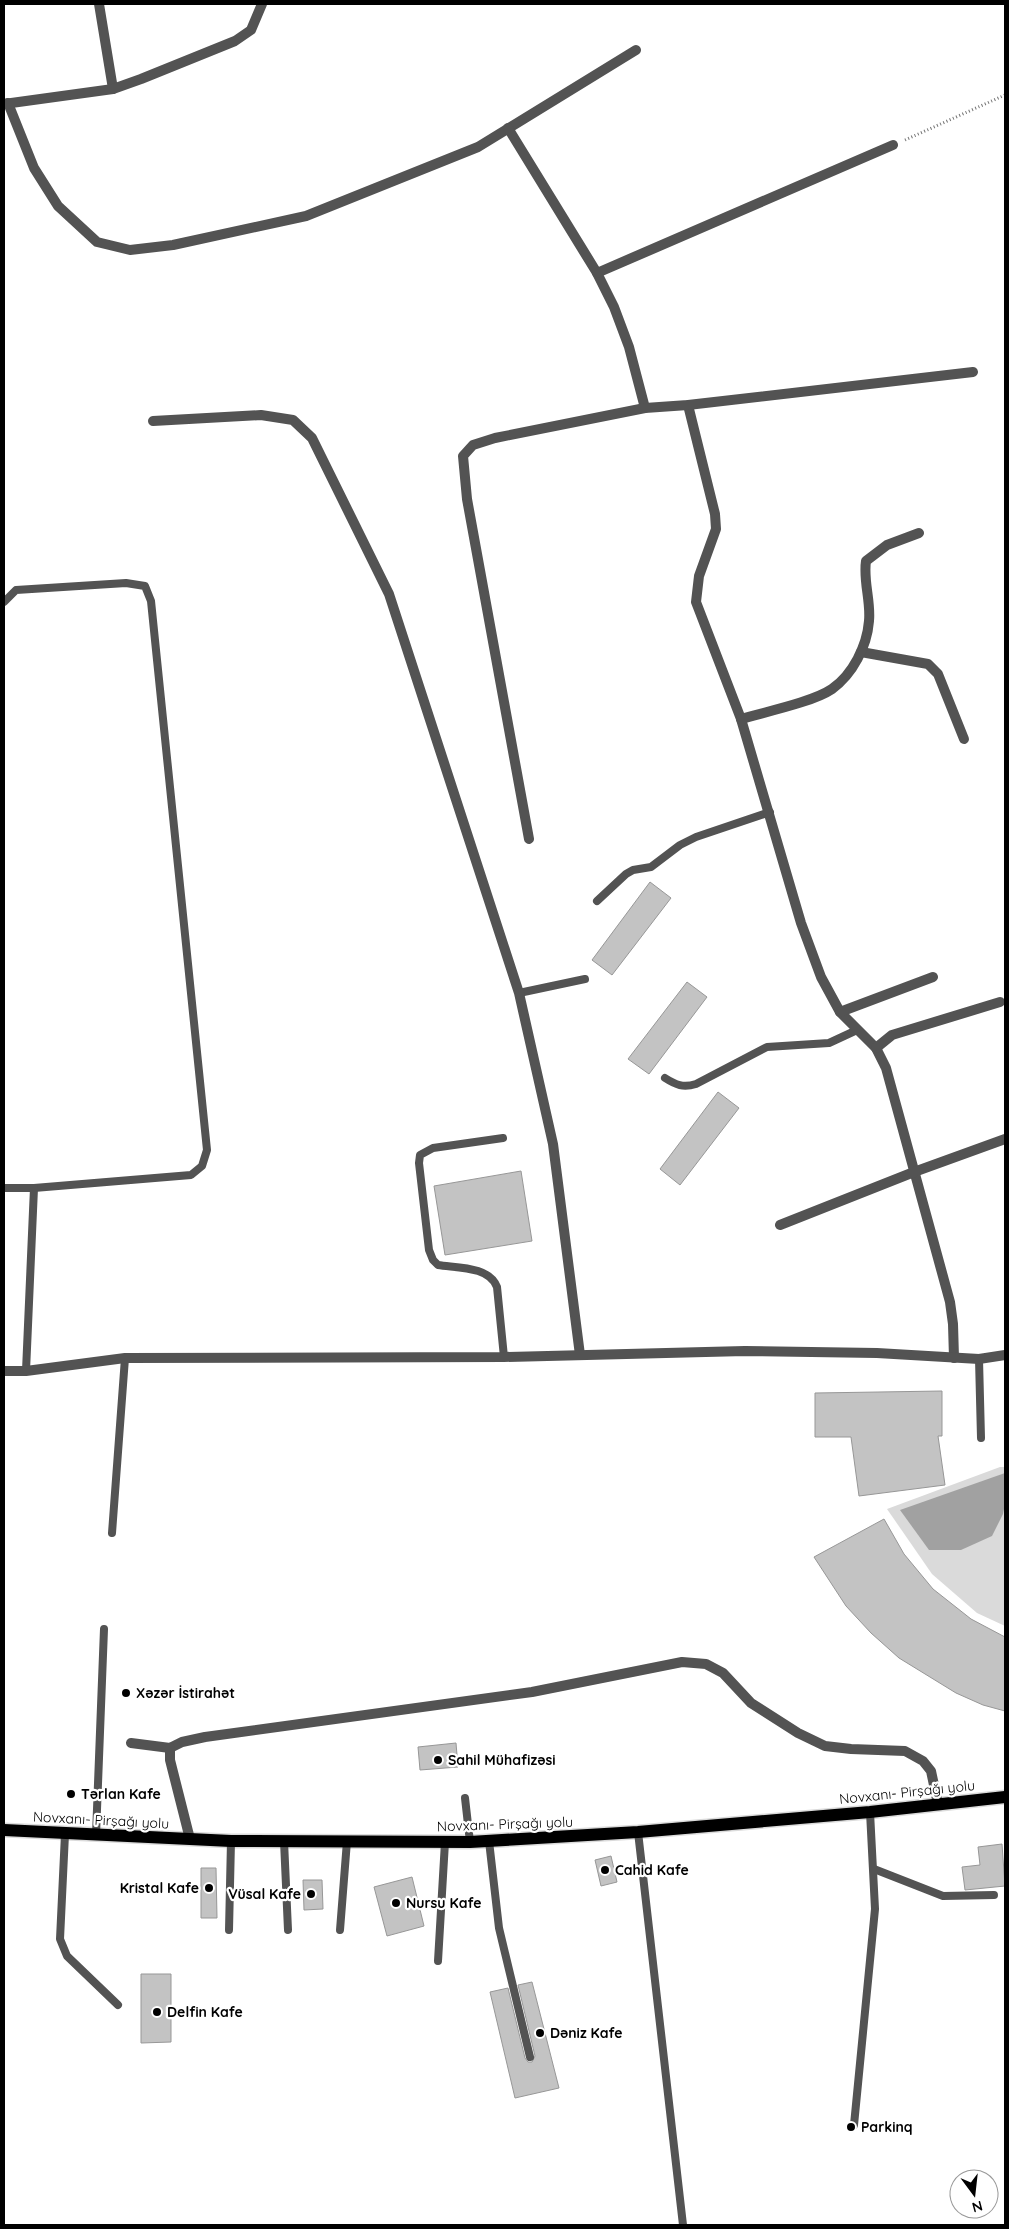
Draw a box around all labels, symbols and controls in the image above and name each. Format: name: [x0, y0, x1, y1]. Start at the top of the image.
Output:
place label: Xəzər İstirahət: [136, 1684, 235, 1702]
marker: Xəzər İstirahət: [120, 1687, 132, 1699]
place label: Sahil Mühafizəsi: [448, 1751, 556, 1769]
marker: Sahil Mühafizəsi: [432, 1754, 444, 1766]
street label: Novxanı- Pirşağı yolu: [838, 1776, 976, 1808]
place label: Tərlan Kafe: [81, 1785, 161, 1803]
marker: Tərlan Kafe: [65, 1788, 77, 1800]
street label: Novxanı- Pirşağı yolu: [32, 1807, 170, 1833]
street label: Novxanı- Pirşağı yolu: [437, 1813, 573, 1835]
place label: Cahid Kafe: [615, 1861, 689, 1879]
marker: Cahid Kafe: [599, 1864, 611, 1876]
place label: Kristal Kafe: [120, 1879, 199, 1897]
marker: Kristal Kafe: [203, 1882, 215, 1894]
place label: Vüsal Kafe: [228, 1885, 301, 1903]
marker: Vüsal Kafe: [305, 1888, 317, 1900]
place label: Nursu Kafe: [406, 1894, 481, 1912]
marker: Nursu Kafe: [390, 1897, 402, 1909]
place label: Delfin Kafe: [167, 2003, 243, 2021]
marker: Delfin Kafe: [151, 2006, 163, 2018]
place label: Dəniz Kafe: [550, 2024, 623, 2042]
marker: Dəniz Kafe: [534, 2027, 546, 2039]
place label: Parkinq: [861, 2118, 913, 2136]
marker: Parkinq: [845, 2121, 857, 2133]
north arrow: [949, 2169, 999, 2219]
text: N: [970, 2197, 985, 2217]

